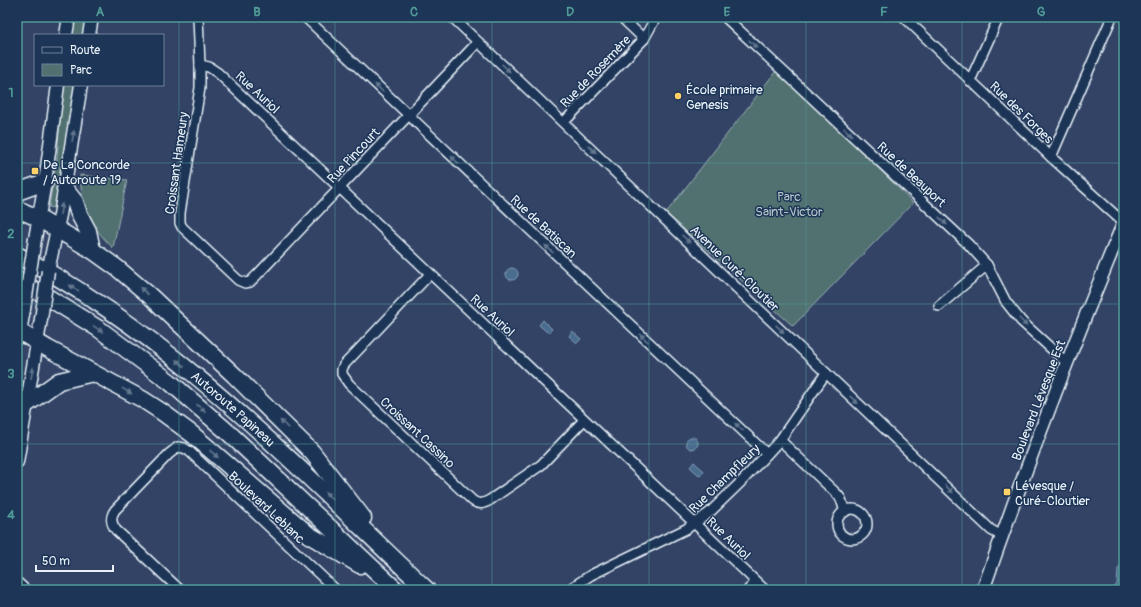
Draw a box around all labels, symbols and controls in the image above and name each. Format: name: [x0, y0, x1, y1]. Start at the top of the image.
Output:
text: A: [96, 4, 105, 20]
text: B: [253, 4, 261, 20]
text: C: [410, 4, 418, 20]
text: D: [566, 4, 574, 20]
text: E: [724, 4, 731, 20]
text: F: [880, 4, 888, 20]
text: G: [1037, 4, 1046, 20]
street label: Rue de Rosemère: [557, 32, 635, 111]
legend: [34, 34, 164, 86]
one-way arrow: [748, 39, 758, 48]
text: Route: [70, 43, 100, 58]
text: Parc: [70, 63, 92, 78]
one-way arrow: [501, 64, 512, 73]
street label: Rue Auriol: [232, 68, 283, 117]
street label: Rue des Forges: [986, 78, 1057, 147]
place label: École primaire Genesis: [686, 82, 763, 113]
one-way arrow: [374, 84, 384, 93]
text: 1: [8, 85, 14, 101]
marker: École primaire Genesis: [673, 91, 683, 101]
street label: Croissant Hameury: [162, 110, 192, 215]
street label: Rue Pincourt: [324, 124, 384, 187]
one-way arrow: [843, 128, 853, 137]
one-way arrow: [70, 130, 76, 142]
street label: Rue de Beauport: [874, 139, 950, 211]
one-way arrow: [587, 144, 597, 154]
one-way arrow: [450, 155, 460, 165]
place label: De La Concorde / Autoroute 19: [43, 157, 130, 188]
marker: De La Concorde / Autoroute 19: [30, 166, 40, 176]
park label: Parc Saint-Victor: [755, 189, 823, 220]
street label: Rue de Batiscan: [507, 192, 580, 262]
one-way arrow: [58, 203, 64, 215]
one-way arrow: [938, 216, 948, 226]
street label: Avenue Curé-Cloutier: [686, 222, 782, 316]
text: 2: [7, 226, 15, 242]
one-way arrow: [681, 234, 691, 244]
one-way arrow: [544, 244, 554, 254]
one-way arrow: [68, 284, 80, 291]
one-way arrow: [140, 287, 149, 296]
street label: Rue Auriol: [467, 291, 518, 340]
one-way arrow: [1018, 317, 1028, 327]
one-way arrow: [775, 324, 785, 334]
one-way arrow: [93, 325, 104, 333]
one-way arrow: [639, 333, 649, 343]
street label: Boulevard Lévesque Est: [1009, 337, 1070, 463]
one-way arrow: [175, 359, 185, 367]
text: 3: [7, 366, 15, 382]
one-way arrow: [29, 367, 35, 379]
street label: Autoroute Papineau: [187, 368, 278, 450]
one-way arrow: [121, 388, 133, 394]
street label: Croissant Cassino: [376, 394, 458, 472]
one-way arrow: [849, 395, 860, 404]
one-way arrow: [196, 404, 206, 413]
one-way arrow: [279, 419, 289, 429]
one-way arrow: [734, 422, 744, 432]
street label: Rue Champfleury: [686, 440, 764, 517]
one-way arrow: [209, 449, 219, 458]
street label: Boulevard Leblanc: [225, 468, 308, 548]
place label: Lévesque / Curé-Cloutier: [1015, 478, 1090, 509]
one-way arrow: [944, 484, 954, 494]
marker: Lévesque / Curé-Cloutier: [1002, 487, 1012, 497]
one-way arrow: [324, 492, 334, 501]
text: 4: [7, 507, 15, 523]
street label: Rue Auriol: [703, 514, 754, 564]
scale bar: [36, 547, 113, 573]
text: 50 m: [42, 554, 70, 569]

